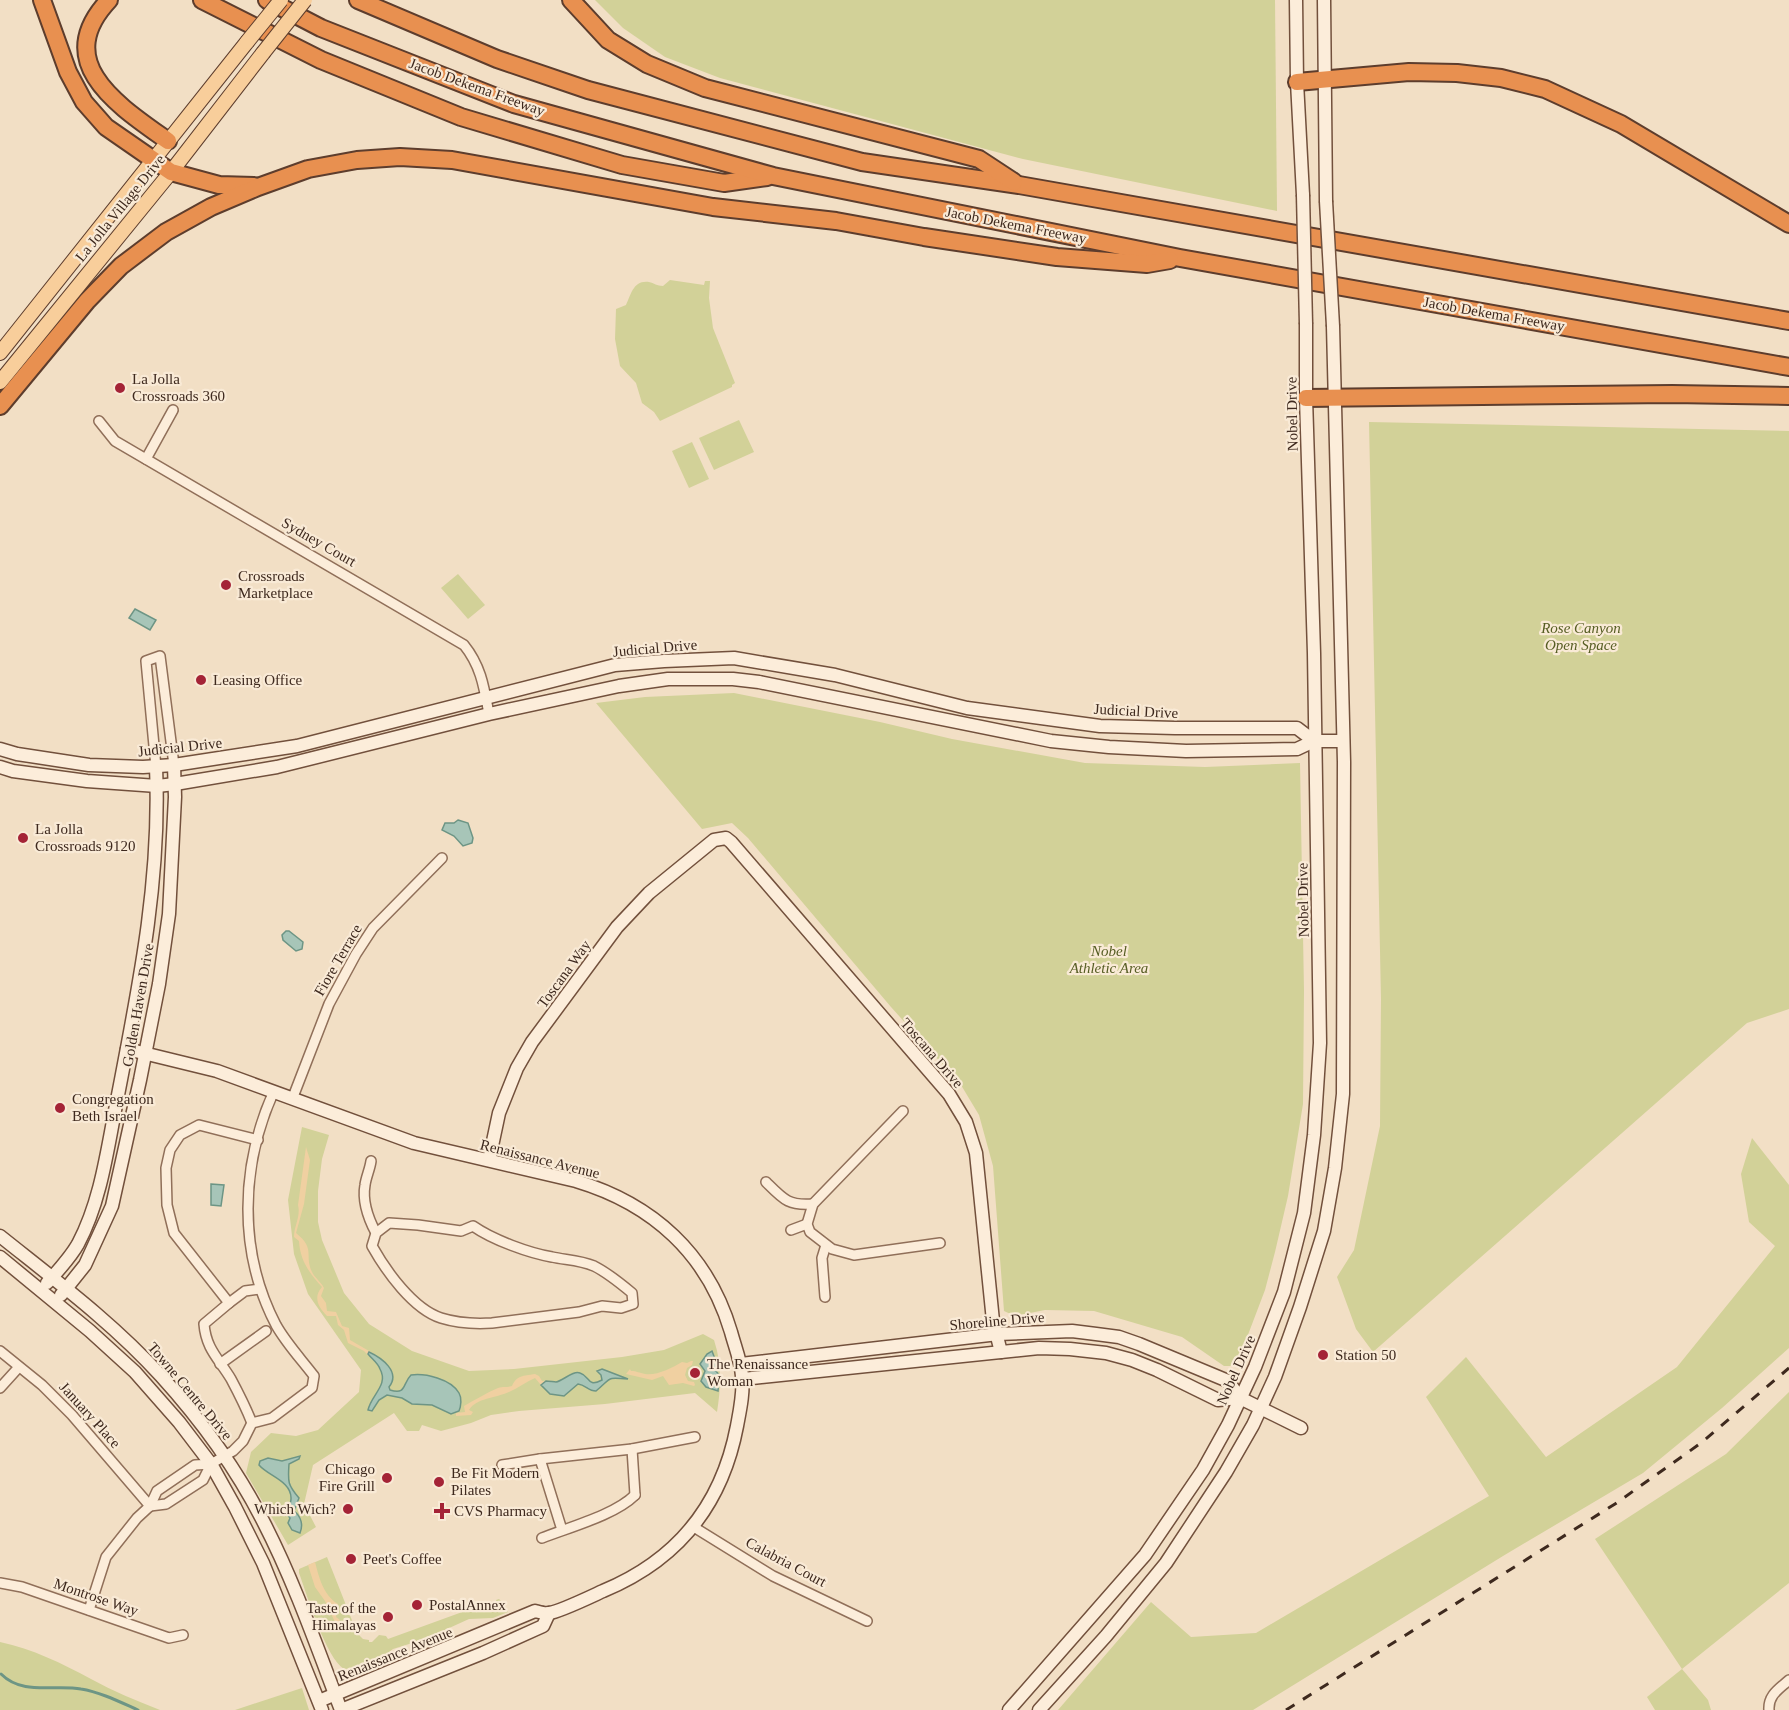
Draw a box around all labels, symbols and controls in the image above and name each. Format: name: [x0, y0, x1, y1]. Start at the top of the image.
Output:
street label: Jacob Dekema Freeway: [407, 55, 548, 119]
street label: La Jolla Village Drive: [72, 151, 168, 265]
street label: Jacob Dekema Freeway: [944, 203, 1088, 247]
street label: Jacob Dekema Freeway: [1422, 294, 1566, 334]
place label: La Jolla Crossroads 360: [132, 371, 225, 404]
street label: Nobel Drive: [1283, 376, 1301, 451]
marker: La Jolla Crossroads 360: [113, 381, 127, 395]
street label: Sydney Court: [279, 514, 360, 570]
place label: Crossroads Marketplace: [238, 568, 313, 601]
marker: Crossroads Marketplace: [219, 578, 233, 592]
park label: Rose Canyon Open Space: [1540, 620, 1621, 653]
street label: Judicial Drive: [612, 636, 698, 660]
place label: Leasing Office: [213, 672, 303, 688]
marker: Leasing Office: [194, 673, 208, 687]
street label: Judicial Drive: [1093, 701, 1179, 721]
street label: Judicial Drive: [137, 735, 223, 759]
place label: La Jolla Crossroads 9120: [35, 821, 135, 854]
marker: La Jolla Crossroads 9120: [16, 831, 30, 845]
street label: Nobel Drive: [1294, 862, 1312, 937]
street label: Fiore Terrace: [311, 921, 365, 999]
street label: Toscana Way: [534, 937, 594, 1011]
street label: Golden Haven Drive: [119, 942, 157, 1068]
park label: Nobel Athletic Area: [1069, 943, 1148, 976]
street label: Toscana Drive: [897, 1015, 967, 1091]
place label: Congregation Beth Israel: [72, 1091, 154, 1124]
marker: Congregation Beth Israel: [53, 1101, 67, 1115]
street label: Renaissance Avenue: [479, 1136, 602, 1182]
street label: Shoreline Drive: [949, 1309, 1046, 1333]
street label: Nobel Drive: [1214, 1332, 1259, 1407]
street label: Towne Centre Drive: [145, 1339, 236, 1443]
place label: Station 50: [1335, 1347, 1396, 1363]
marker: Station 50: [1316, 1348, 1330, 1362]
place label: The Renaissance Woman: [707, 1356, 809, 1389]
marker: The Renaissance Woman: [688, 1366, 702, 1380]
street label: January Place: [56, 1379, 124, 1451]
place label: Chicago Fire Grill: [319, 1461, 375, 1494]
place label: Be Fit Modern Pilates: [451, 1465, 540, 1498]
marker: Chicago Fire Grill: [380, 1471, 394, 1485]
marker: Be Fit Modern Pilates: [432, 1475, 446, 1489]
place label: Which Wich?: [254, 1501, 336, 1517]
marker: Which Wich?: [341, 1502, 355, 1516]
place label: CVS Pharmacy: [454, 1503, 547, 1519]
marker: CVS Pharmacy: [435, 1504, 449, 1518]
street label: Calabria Court: [743, 1534, 830, 1590]
place label: Peet's Coffee: [363, 1551, 442, 1567]
marker: Peet's Coffee: [344, 1552, 358, 1566]
street label: Montrose Way: [52, 1575, 141, 1619]
place label: PostalAnnex: [429, 1597, 506, 1613]
marker: PostalAnnex: [410, 1598, 424, 1612]
place label: Taste of the Himalayas: [306, 1600, 376, 1633]
marker: Taste of the Himalayas: [381, 1610, 395, 1624]
street label: Renaissance Avenue: [335, 1623, 455, 1684]

